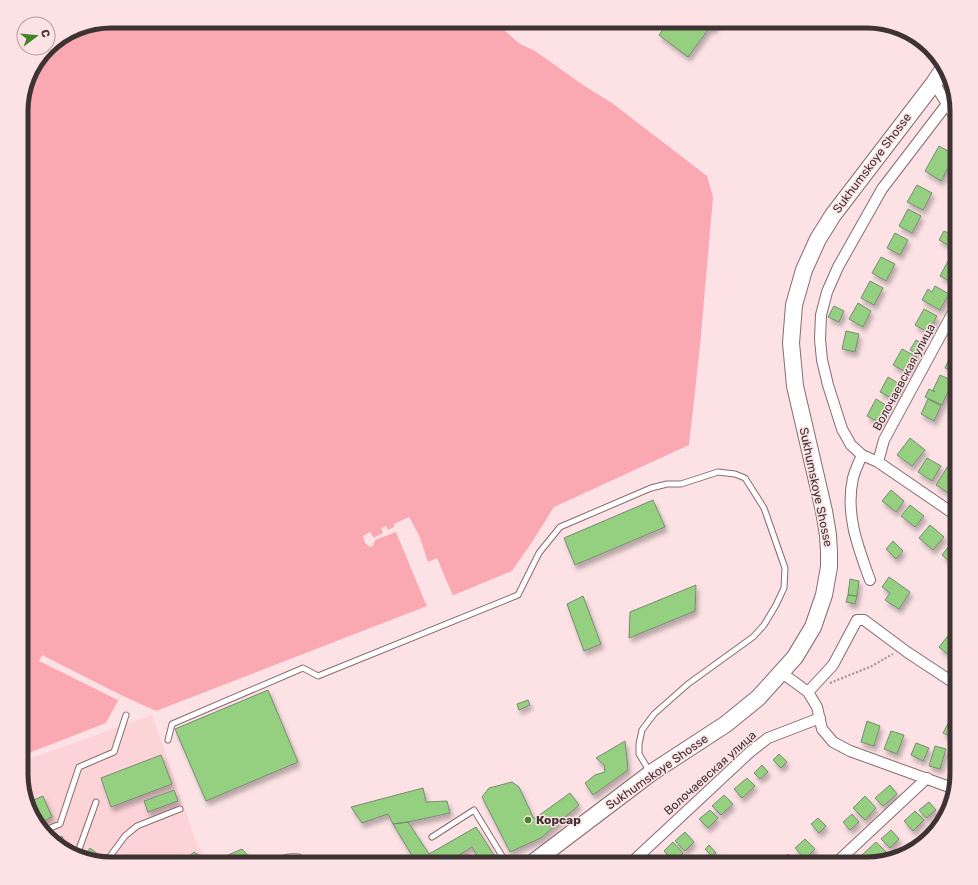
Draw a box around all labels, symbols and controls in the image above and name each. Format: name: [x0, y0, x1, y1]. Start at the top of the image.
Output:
north arrow: [16, 16, 56, 56]
text: С: [38, 28, 53, 39]
street label: Sukhumskoye Shosse: [830, 110, 914, 216]
street label: Волочаевская улица: [870, 321, 938, 433]
street label: Sukhumskoye Shosse: [797, 426, 836, 548]
street label: Волочаевская улица: [661, 728, 759, 818]
street label: Sukhumskoye Shosse: [603, 731, 711, 813]
place label: Корсар: [536, 813, 581, 827]
marker: Корсар: [523, 815, 533, 825]

